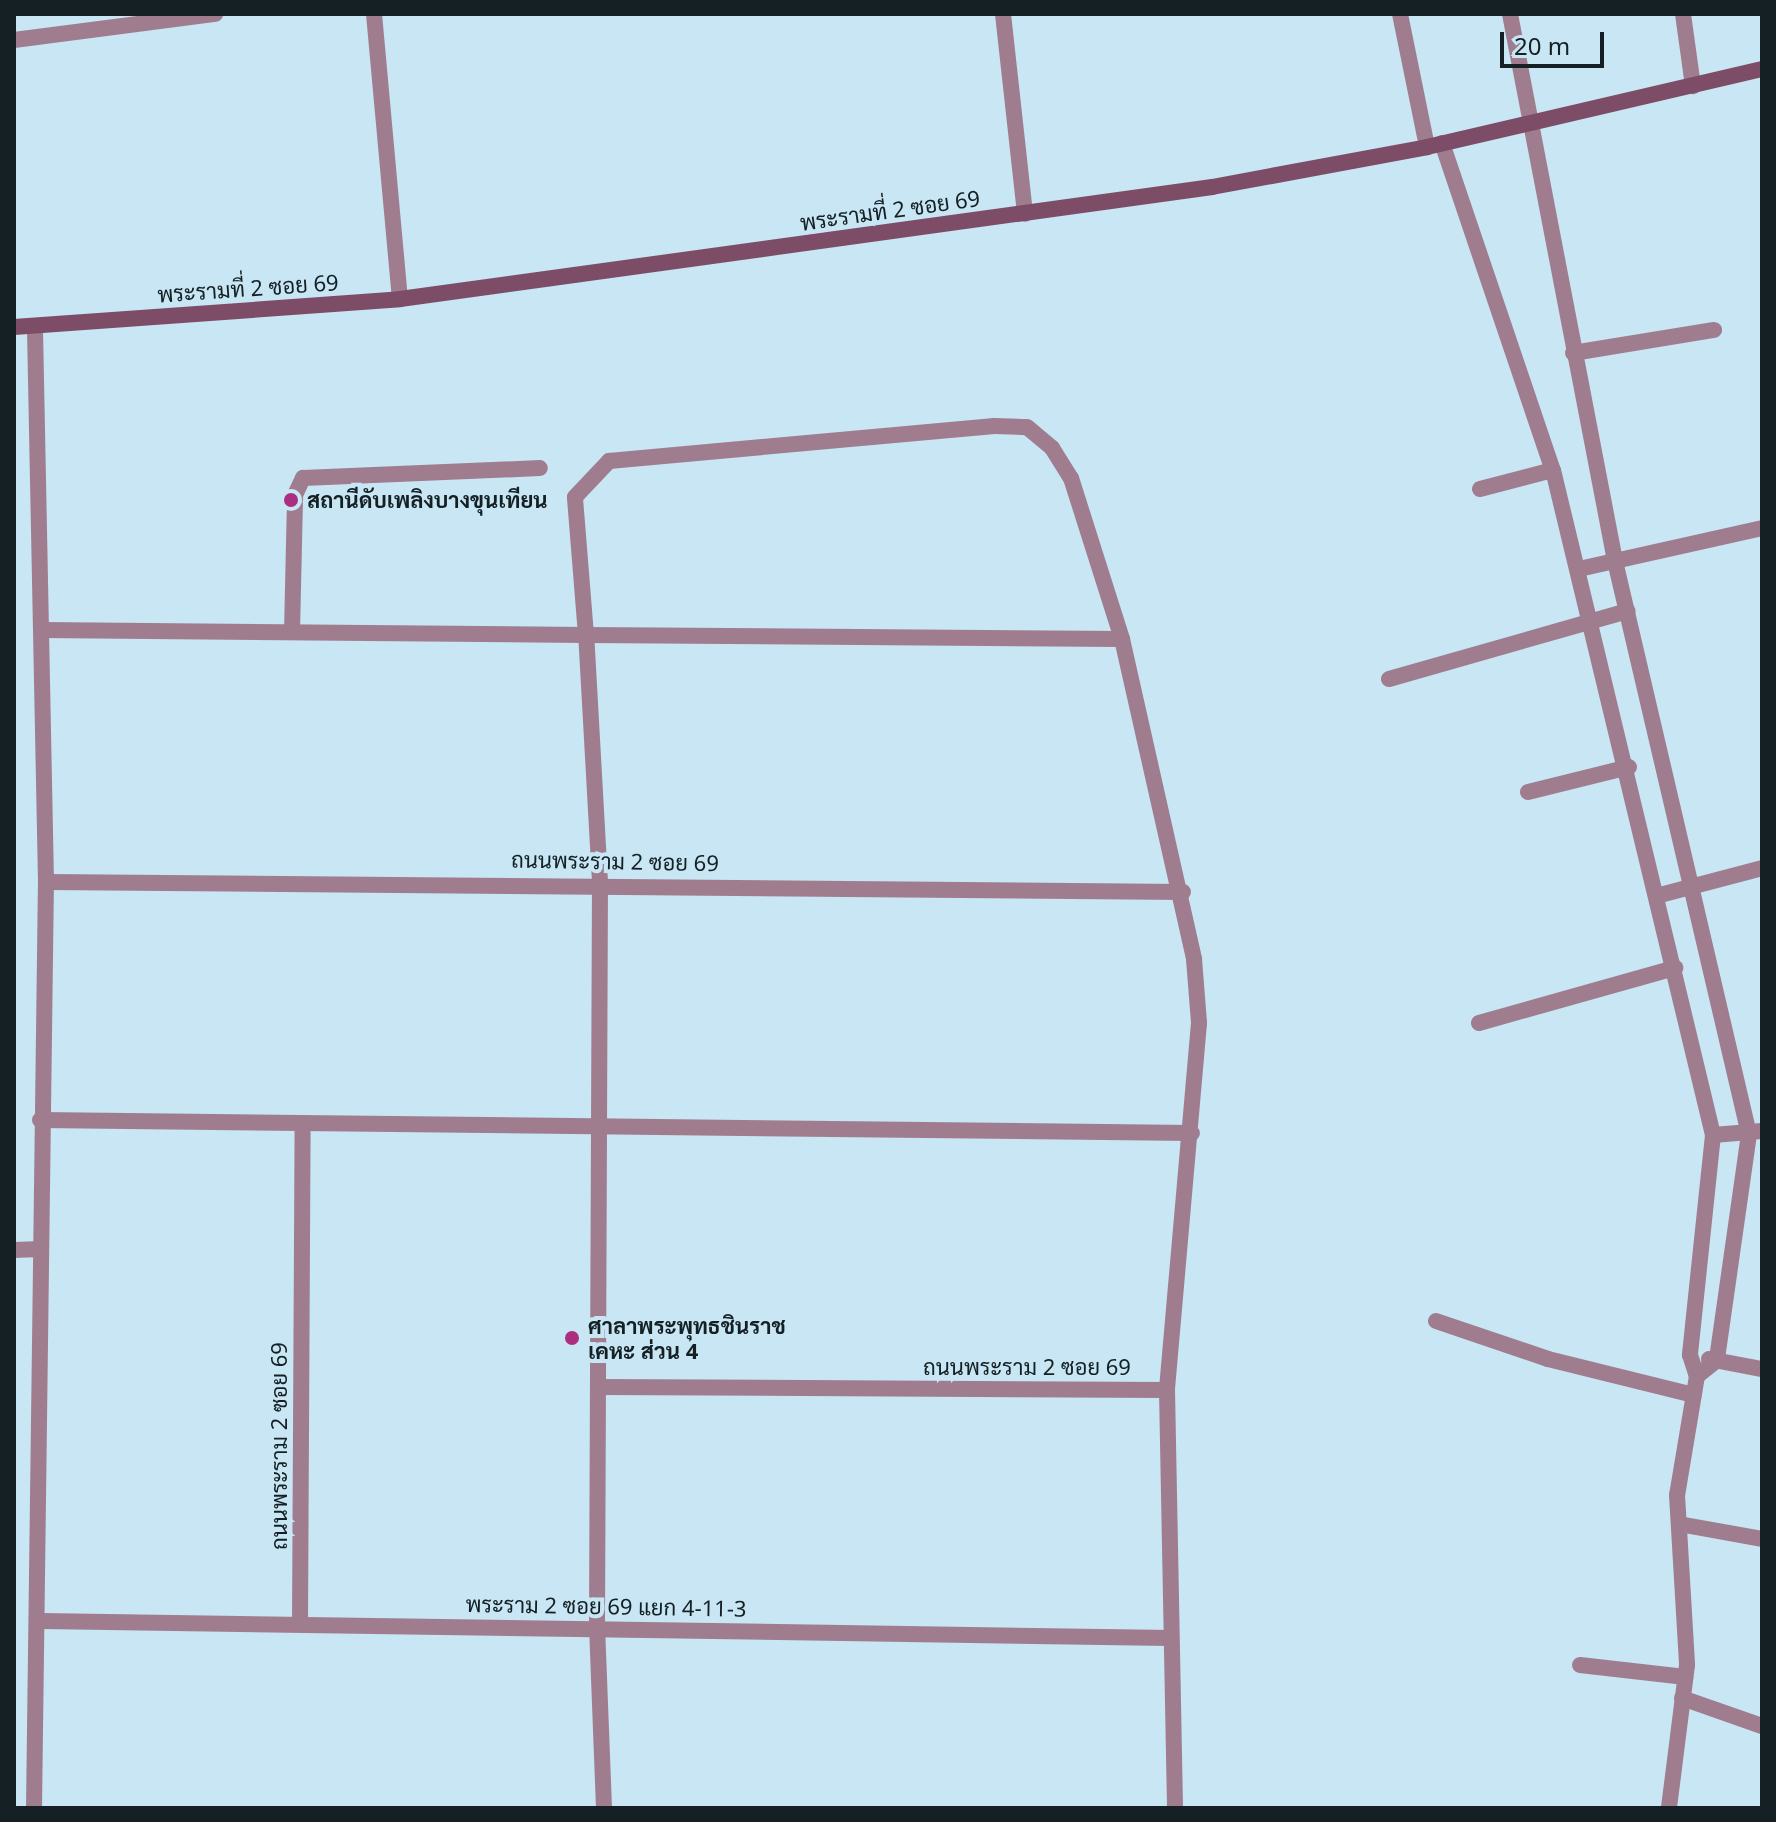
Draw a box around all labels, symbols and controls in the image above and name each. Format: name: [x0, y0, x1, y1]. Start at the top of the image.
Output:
scale bar: [1504, 16, 1608, 66]
text: 20 m: [1514, 29, 1570, 62]
street label: พระรามที่ 2 ซอย 69: [798, 184, 982, 236]
street label: พระรามที่ 2 ซอย 69: [157, 269, 339, 307]
place label: สถานีดับเพลิงบางขุนเทียน: [307, 487, 548, 513]
marker: สถานีดับเพลิงบางขุนเทียน: [282, 491, 300, 509]
street label: ถนนพระราม 2 ซอย 69: [511, 846, 719, 876]
place label: ศาลาพระพุทธชินราช เคหะ ส่วน 4: [588, 1312, 786, 1364]
marker: ศาลาพระพุทธชินราช เคหะ ส่วน 4: [563, 1329, 581, 1347]
street label: ถนนพระราม 2 ซอย 69: [266, 1342, 292, 1550]
street label: ถนนพระราม 2 ซอย 69: [923, 1354, 1131, 1380]
street label: พระราม 2 ซอย 69 แยก 4-11-3: [465, 1590, 747, 1622]

